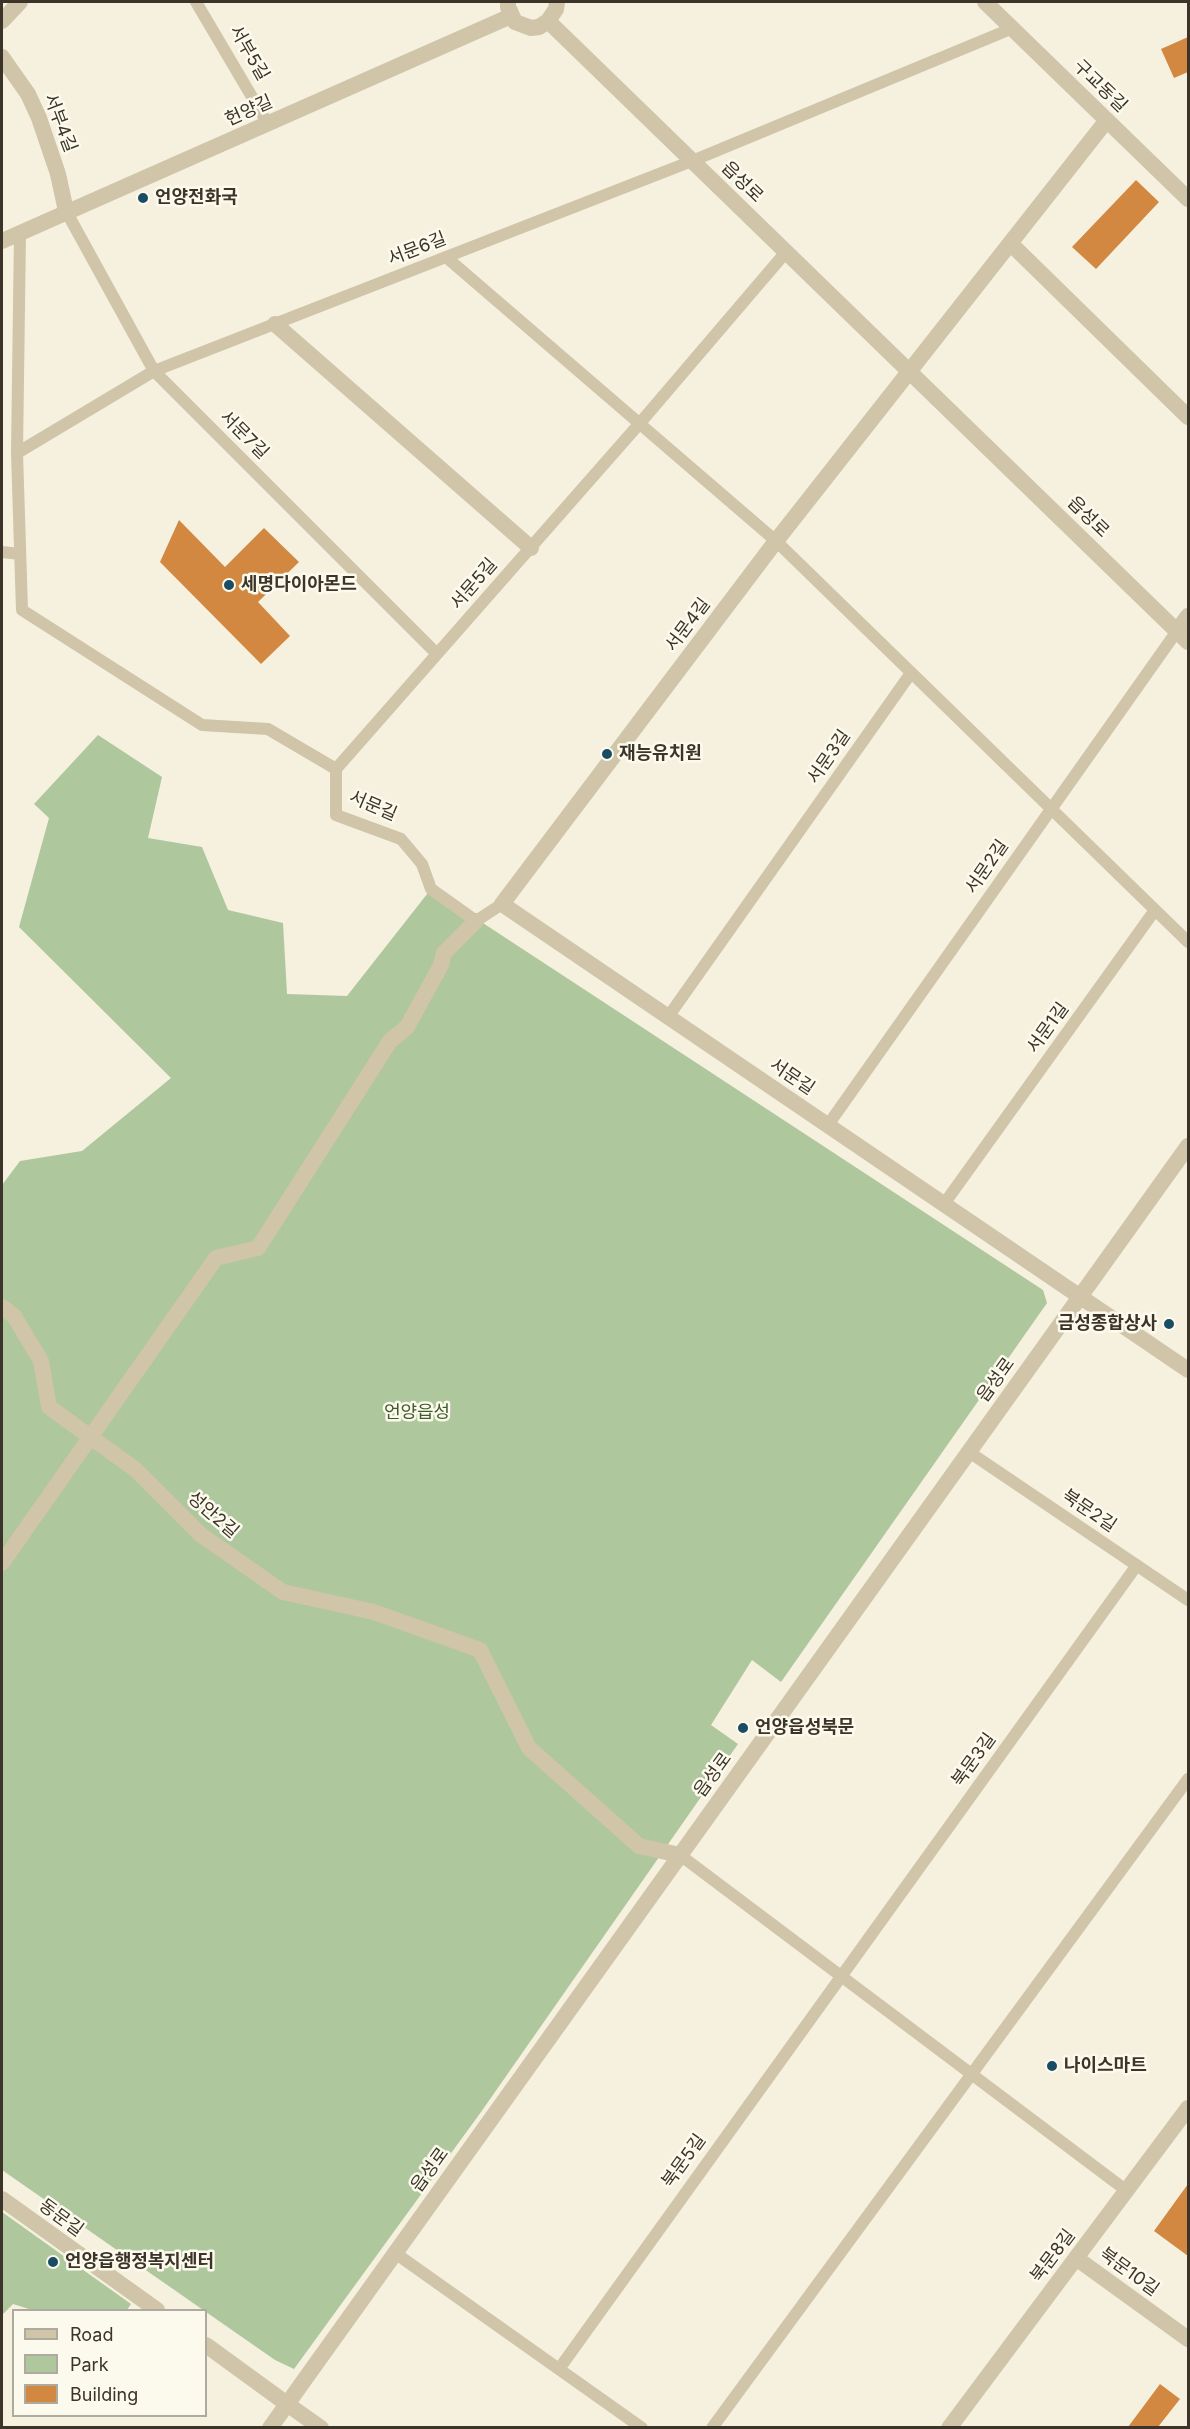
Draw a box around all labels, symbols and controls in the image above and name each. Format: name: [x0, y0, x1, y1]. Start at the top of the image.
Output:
street label: 서부5길: [224, 21, 274, 85]
street label: 구교동길: [1069, 55, 1131, 117]
street label: 서부4길: [39, 91, 81, 155]
street label: 헌양길: [222, 91, 276, 131]
street label: 읍성로: [717, 157, 767, 207]
place label: 언양전화국: [155, 187, 238, 209]
marker: 언양전화국: [136, 191, 150, 205]
street label: 서문6길: [385, 228, 449, 270]
street label: 서문7길: [215, 406, 273, 464]
street label: 읍성로: [1063, 492, 1113, 542]
street label: 서문5길: [446, 554, 502, 614]
place label: 세명다이아몬드: [241, 574, 357, 596]
marker: 세명다이아몬드: [222, 578, 236, 592]
street label: 서문4길: [661, 594, 715, 656]
street label: 서문3길: [803, 726, 855, 788]
place label: 재능유치원: [619, 743, 702, 765]
marker: 재능유치원: [600, 747, 614, 761]
street label: 서문길: [346, 786, 400, 826]
street label: 서문2길: [961, 836, 1013, 898]
street label: 서문1길: [1023, 999, 1073, 1057]
street label: 서문길: [765, 1054, 819, 1100]
place label: 금성종합상사: [1058, 1313, 1157, 1335]
marker: 금성종합상사: [1162, 1317, 1176, 1331]
street label: 읍성로: [973, 1354, 1019, 1406]
park label: 언양읍성: [384, 1402, 450, 1424]
street label: 북문2길: [1058, 1485, 1120, 1537]
street label: 성안2길: [183, 1487, 243, 1543]
place label: 언양읍성북문: [755, 1717, 854, 1739]
marker: 언양읍성북문: [736, 1721, 750, 1735]
street label: 북문3길: [947, 1729, 1001, 1791]
street label: 읍성로: [690, 1749, 736, 1801]
place label: 나이스마트: [1064, 2055, 1147, 2077]
marker: 나이스마트: [1045, 2059, 1059, 2073]
street label: 북문5길: [657, 2130, 711, 2192]
street label: 읍성로: [407, 2144, 453, 2196]
street label: 동문길: [35, 2195, 87, 2241]
street label: 북문8길: [1026, 2225, 1080, 2287]
street label: 북문10길: [1095, 2243, 1163, 2301]
place label: 언양읍행정복지센터: [65, 2251, 214, 2273]
marker: 언양읍행정복지센터: [46, 2255, 60, 2269]
legend: [12, 2309, 207, 2417]
text: Road: [70, 2324, 113, 2345]
text: Park: [70, 2354, 109, 2375]
text: Building: [70, 2384, 138, 2405]

